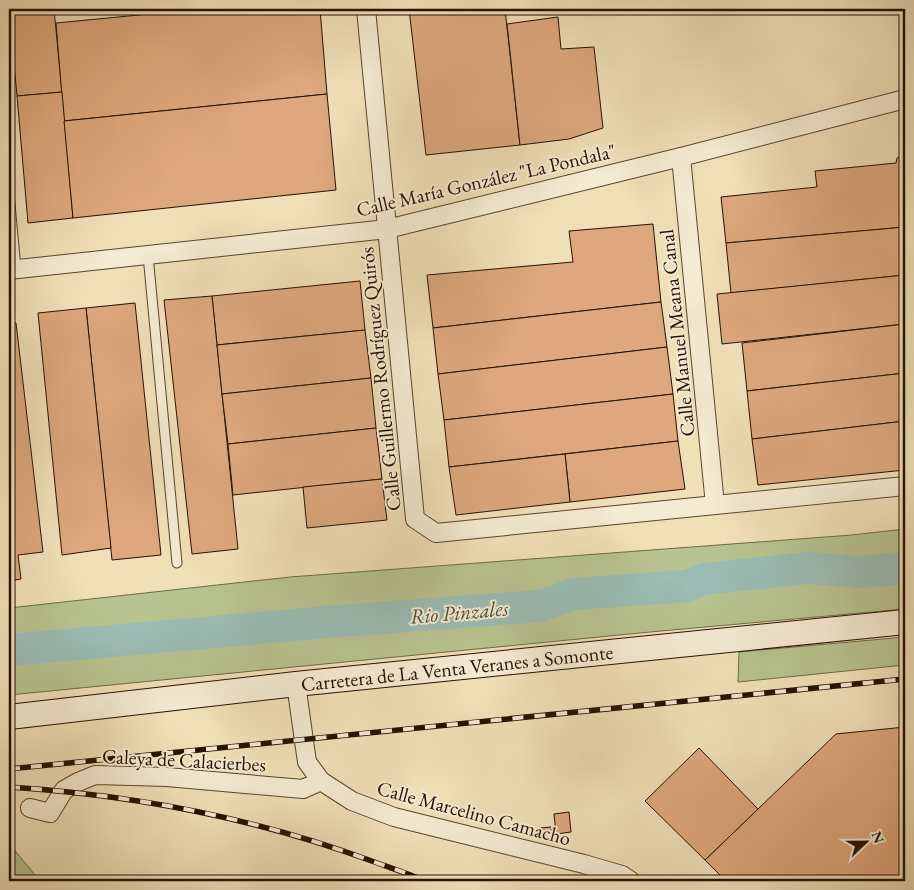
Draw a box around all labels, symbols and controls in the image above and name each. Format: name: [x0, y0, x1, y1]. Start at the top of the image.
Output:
street label: Calle María González "La Pondala": [354, 137, 618, 223]
street label: Calle Manuel Meana Canal: [653, 228, 701, 438]
street label: Calle Guillermo Rodríguez Quirós: [353, 246, 407, 512]
water label: Rio Pinzales: [409, 594, 509, 630]
street label: Carretera de La Venta Veranes a Somonte: [300, 639, 615, 697]
street label: Caleya de Calacierbes: [101, 743, 267, 777]
street label: Calle Marcelino Camacho: [374, 775, 574, 851]
north arrow: [842, 818, 892, 868]
text: N: [868, 829, 889, 846]

